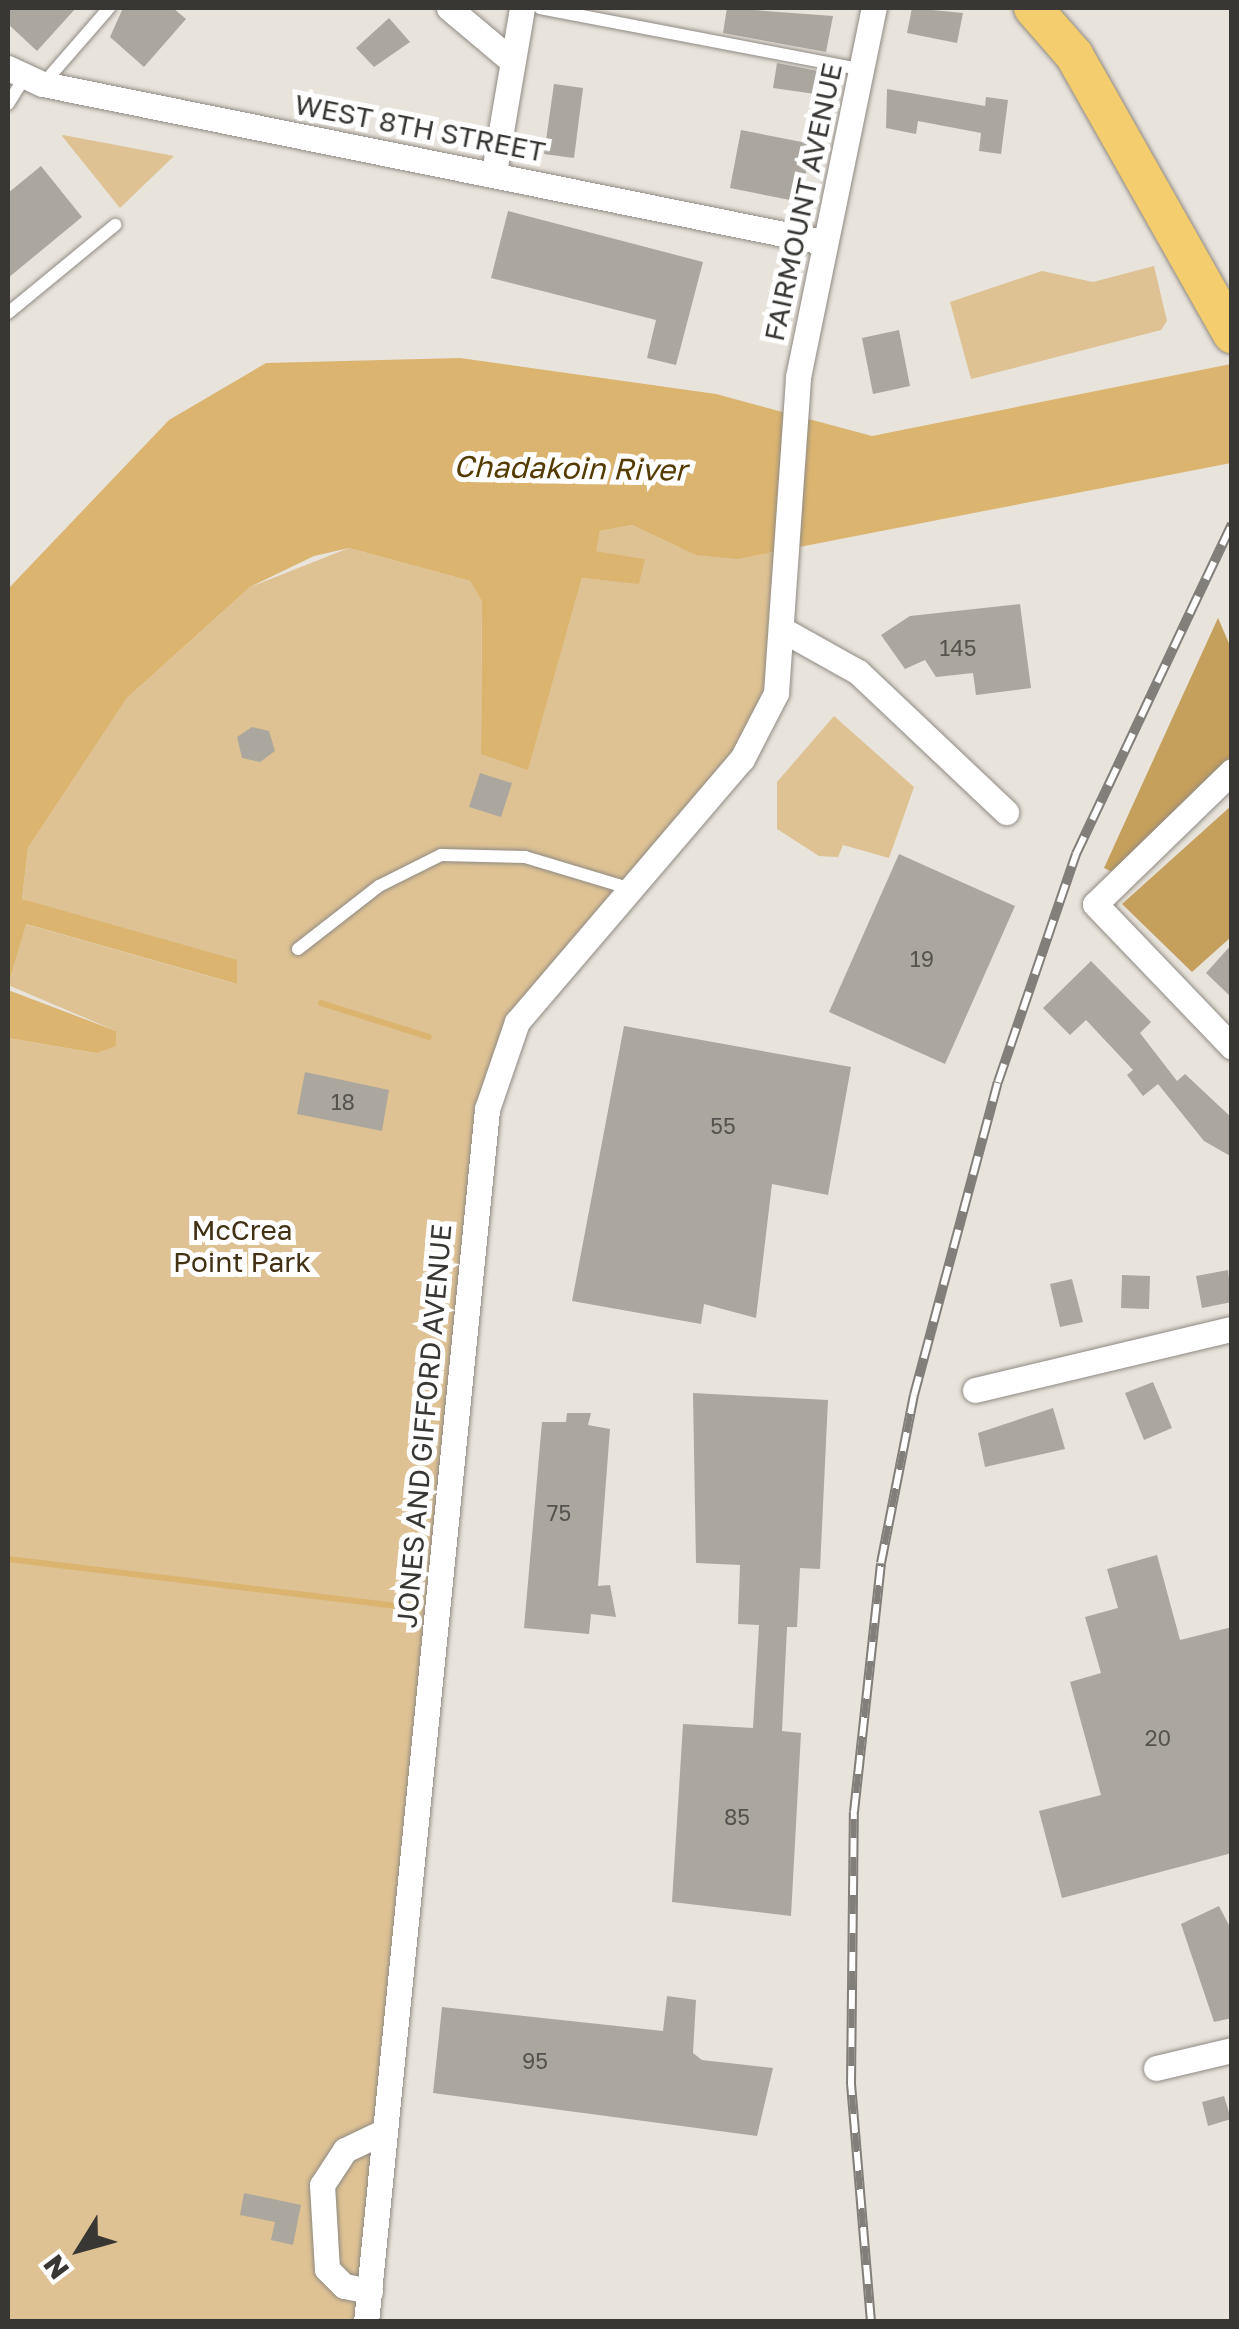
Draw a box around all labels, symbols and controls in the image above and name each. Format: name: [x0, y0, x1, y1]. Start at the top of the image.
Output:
street label: FAIRMOUNT AVENUE: [757, 60, 849, 344]
street label: WEST 8TH STREET: [292, 87, 548, 169]
water label: Chadakoin River: [453, 448, 687, 488]
house number: 145: [940, 635, 976, 661]
house number: 19: [910, 946, 934, 972]
house number: 18: [331, 1089, 355, 1115]
house number: 55: [710, 1113, 736, 1139]
park label: McCrea Point Park: [173, 1213, 311, 1279]
street label: JONES AND GIFFORD AVENUE: [390, 1223, 458, 1629]
house number: 75: [547, 1500, 571, 1526]
house number: 20: [1145, 1725, 1171, 1751]
house number: 85: [724, 1804, 750, 1830]
house number: 95: [522, 2048, 548, 2074]
north arrow: [30, 2199, 130, 2299]
text: N: [36, 2249, 75, 2286]

